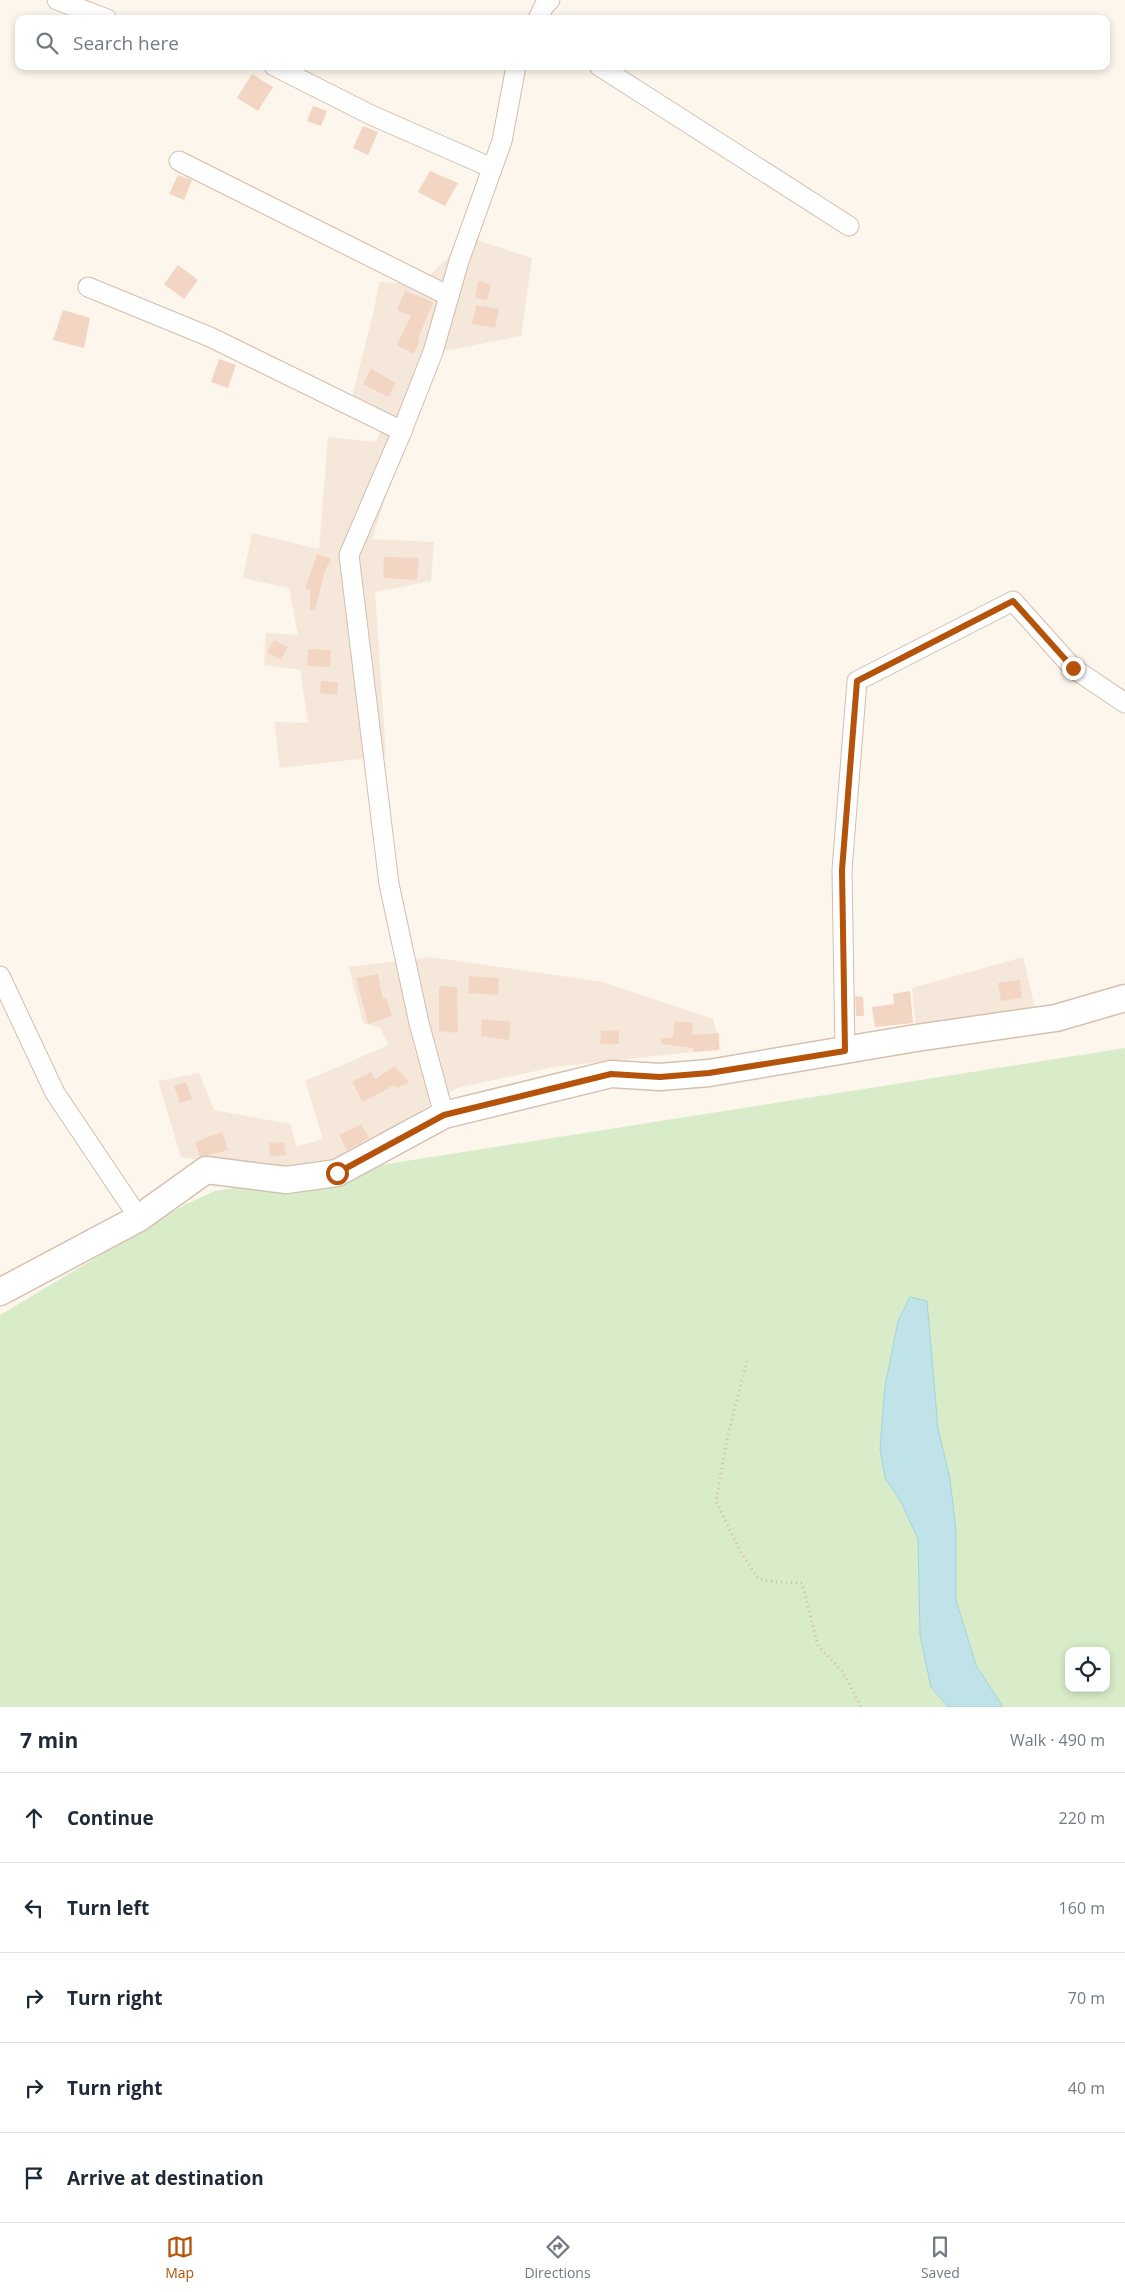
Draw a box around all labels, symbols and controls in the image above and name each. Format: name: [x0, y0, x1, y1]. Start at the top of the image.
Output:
search box: [15, 15, 1110, 70]
icon: search: [33, 29, 61, 57]
text: Search here: [73, 30, 179, 56]
route end: [1062, 657, 1085, 680]
route start: [326, 1162, 349, 1185]
map controls: [1065, 1647, 1110, 1692]
button: locate: [1065, 1647, 1110, 1692]
text: 7 min: [20, 1726, 78, 1754]
text: Walk · 490 m: [1010, 1729, 1105, 1751]
icon: ahead: [20, 1804, 48, 1832]
text: Continue: [67, 1805, 154, 1831]
text: 220 m: [1059, 1807, 1105, 1829]
icon: left: [20, 1894, 48, 1922]
text: Turn left: [67, 1895, 149, 1921]
text: 160 m: [1059, 1897, 1105, 1919]
icon: right: [20, 1984, 48, 2012]
text: Turn right: [67, 1985, 162, 2011]
text: 70 m: [1068, 1987, 1105, 2009]
icon: right: [20, 2074, 48, 2102]
text: Turn right: [67, 2075, 162, 2101]
text: 40 m: [1068, 2077, 1105, 2099]
icon: arrive: [20, 2164, 48, 2192]
text: Arrive at destination: [67, 2165, 264, 2191]
tab: Map: [165, 2233, 194, 2282]
tab: Directions: [524, 2233, 591, 2282]
tab: Saved: [921, 2233, 960, 2282]

